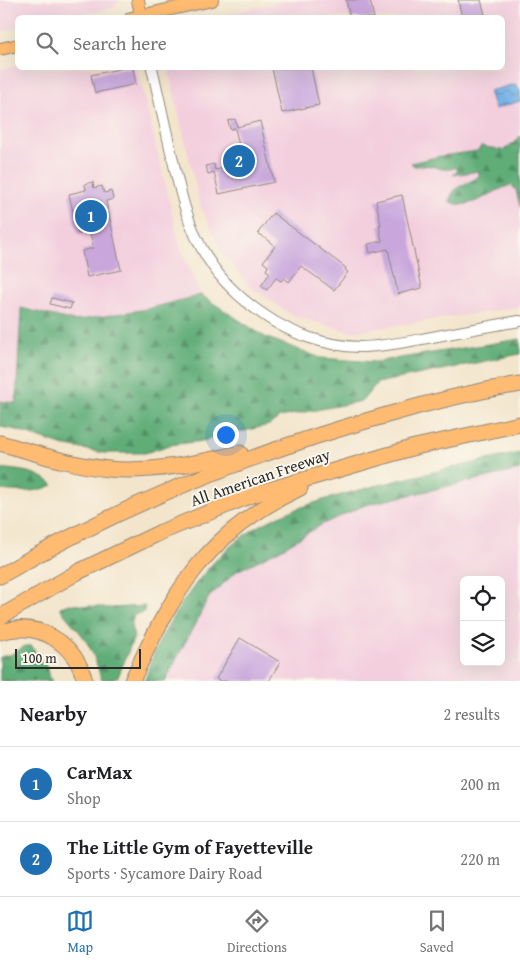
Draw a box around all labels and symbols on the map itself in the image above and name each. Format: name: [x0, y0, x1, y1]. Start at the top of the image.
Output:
pin: 2: [223, 142, 255, 180]
pin: 1: [75, 197, 107, 235]
your location: [213, 422, 239, 448]
street label: All American Freeway: [187, 442, 333, 512]
scale bar: [15, 646, 141, 669]

